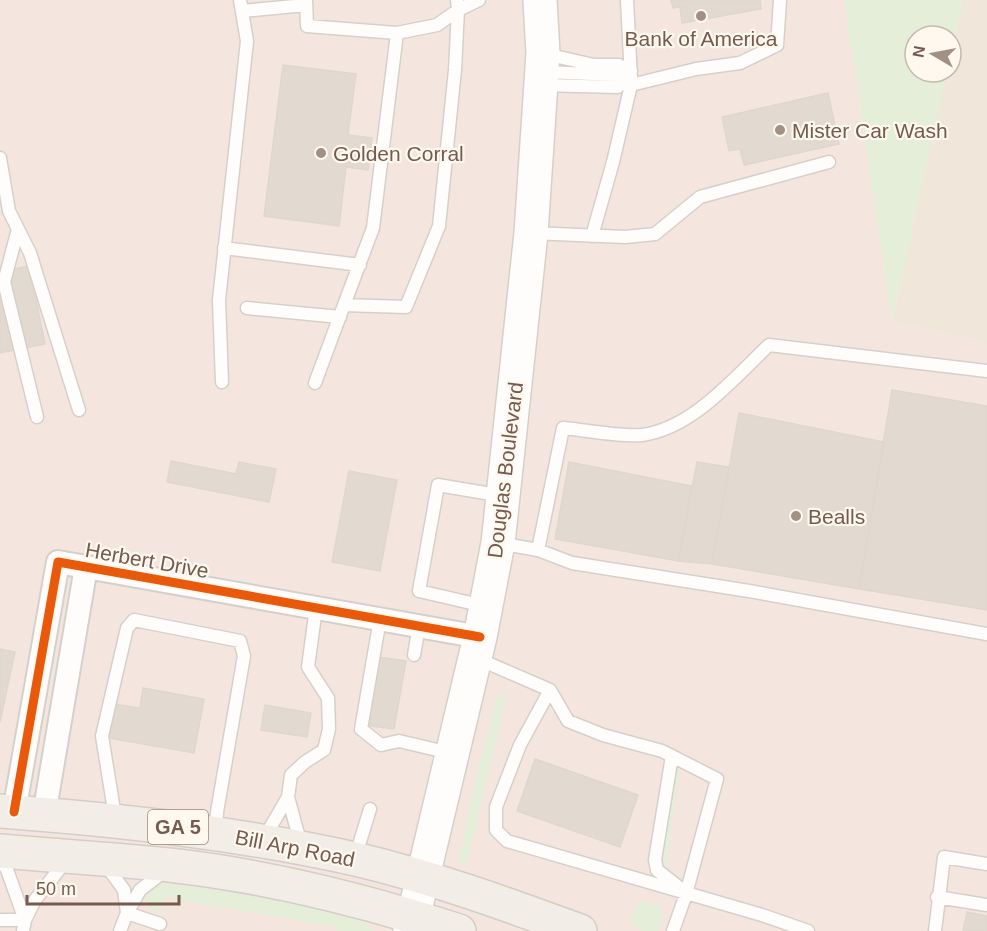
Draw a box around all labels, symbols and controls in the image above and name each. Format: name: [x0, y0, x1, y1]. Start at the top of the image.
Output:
marker: Bank of America: [694, 9, 708, 23]
north arrow: [903, 24, 963, 84]
place label: Bank of America: [625, 27, 778, 50]
text: N: [909, 44, 928, 59]
place label: Mister Car Wash: [792, 119, 948, 142]
marker: Mister Car Wash: [773, 123, 787, 137]
place label: Golden Corral: [333, 142, 464, 165]
marker: Golden Corral: [314, 146, 328, 160]
street label: Douglas Boulevard: [483, 381, 527, 559]
place label: Bealls: [808, 505, 865, 528]
marker: Bealls: [789, 509, 803, 523]
street label: Herbert Drive: [84, 538, 210, 582]
road number: GA 5: [148, 810, 208, 844]
street label: Bill Arp Road: [233, 825, 357, 871]
scale bar: [27, 868, 178, 906]
text: 50 m: [36, 879, 76, 899]

